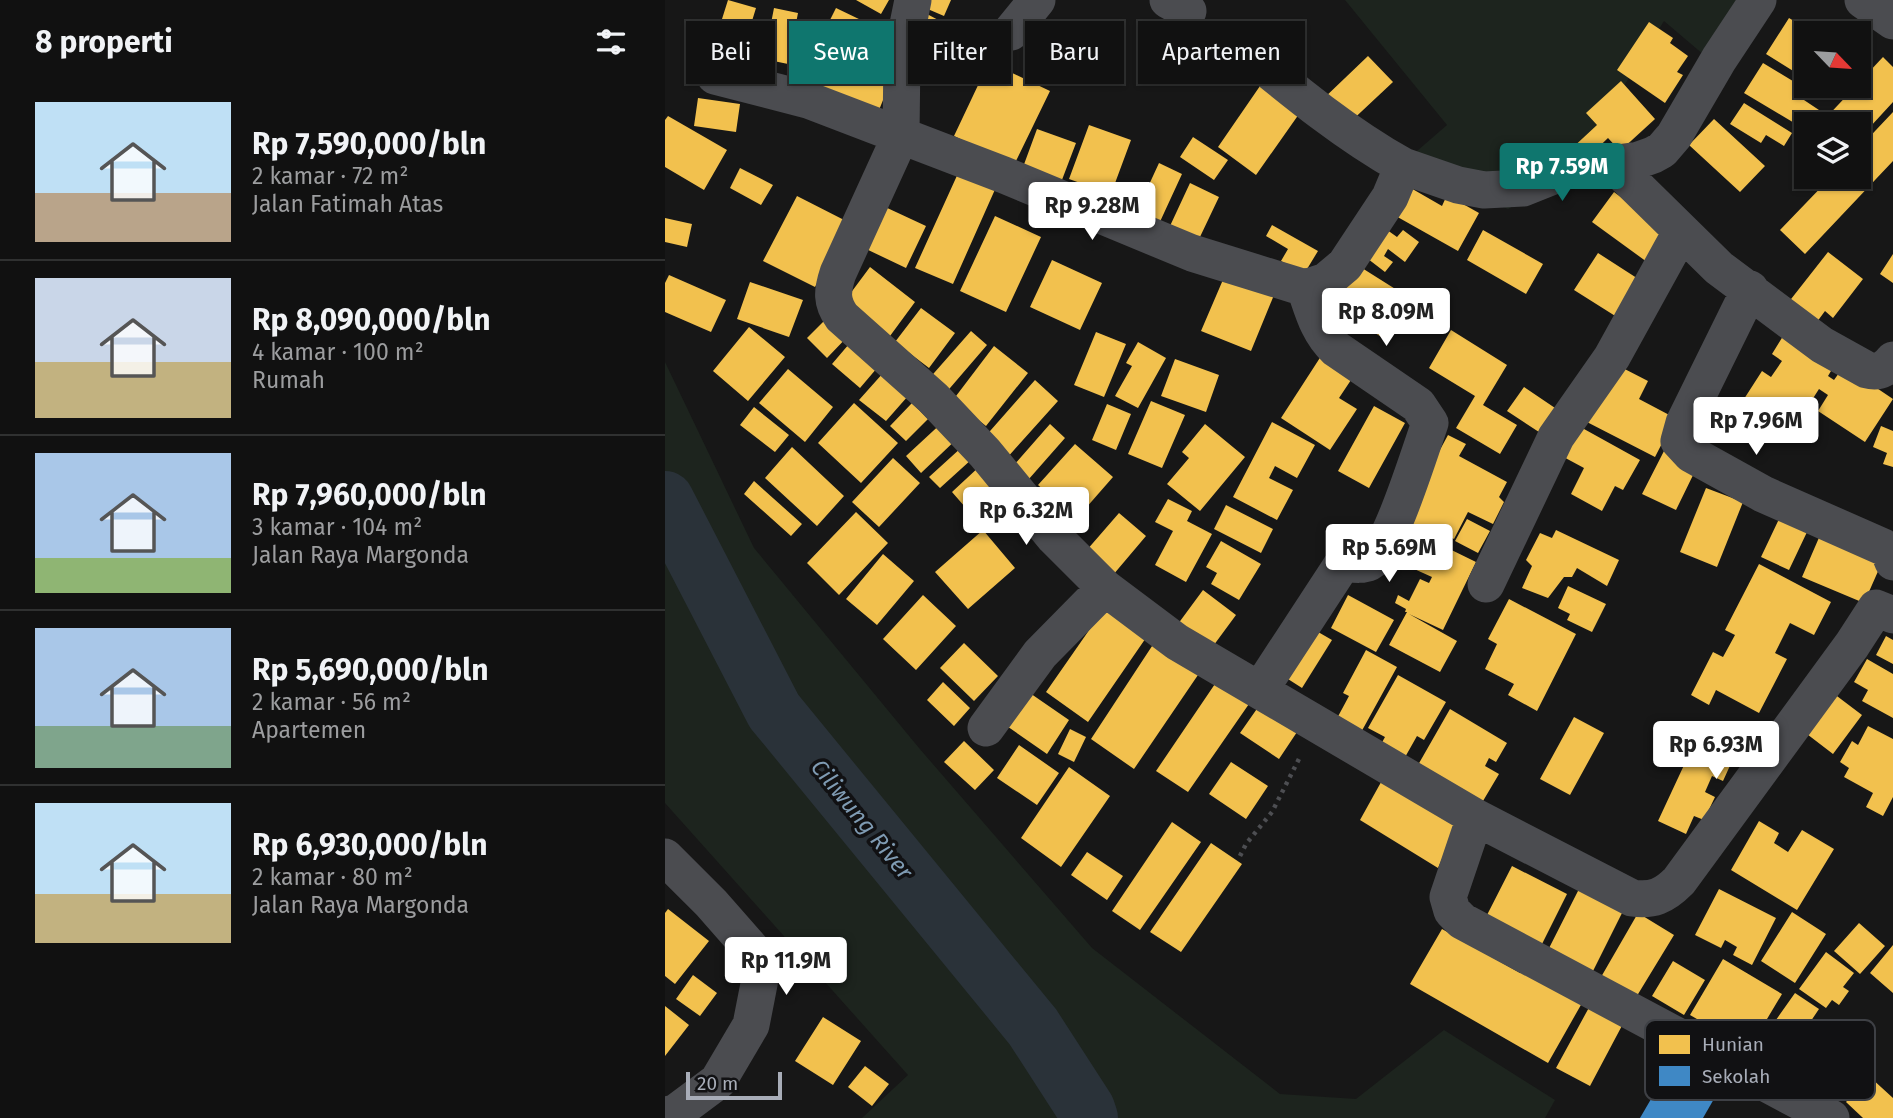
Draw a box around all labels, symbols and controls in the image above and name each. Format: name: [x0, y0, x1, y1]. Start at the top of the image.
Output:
chip: Beli: [686, 21, 775, 84]
chip: Sewa: [789, 21, 894, 84]
chip: Filter: [908, 21, 1011, 84]
chip: Baru: [1025, 21, 1124, 84]
chip: Apartemen: [1138, 21, 1305, 84]
north arrow: [1794, 21, 1871, 98]
map controls: [1794, 21, 1871, 189]
icon: filters: [592, 23, 630, 61]
text: 8 properti: [35, 24, 173, 60]
button: layers: [1794, 112, 1871, 189]
text: Rp 7,590,000/bln: [252, 126, 486, 162]
icon: home: [91, 130, 175, 214]
pin: Rp 7.59M: [1490, 144, 1634, 203]
text: Rp 7.59M: [1516, 152, 1608, 180]
text: 2 kamar · 72 m²: [252, 162, 408, 190]
pin: Rp 9.28M: [1020, 182, 1164, 242]
text: Jalan Fatimah Atas: [252, 190, 443, 218]
text: Rp 9.28M: [1044, 191, 1140, 219]
pin: Rp 8.09M: [1314, 288, 1458, 348]
text: Rp 8.09M: [1338, 297, 1434, 325]
text: Rp 8,090,000/bln: [252, 302, 491, 338]
icon: home: [91, 306, 175, 390]
text: 4 kamar · 100 m²: [252, 338, 424, 366]
text: Rumah: [252, 366, 325, 394]
pin: Rp 7.96M: [1684, 398, 1828, 457]
text: Rp 7.96M: [1709, 406, 1803, 434]
text: Rp 7,960,000/bln: [252, 477, 487, 513]
icon: home: [91, 481, 175, 565]
pin: Rp 6.32M: [954, 488, 1098, 547]
text: Rp 6.32M: [979, 496, 1073, 524]
text: 3 kamar · 104 m²: [252, 513, 422, 541]
pin: Rp 5.69M: [1317, 524, 1461, 584]
text: Rp 5.69M: [1342, 533, 1436, 561]
text: Jalan Raya Margonda: [252, 541, 469, 569]
text: Rp 5,690,000/bln: [252, 652, 489, 688]
icon: home: [91, 656, 175, 740]
text: 2 kamar · 56 m²: [252, 688, 411, 716]
text: Apartemen: [252, 716, 366, 744]
pin: Rp 6.93M: [1644, 722, 1788, 781]
text: Rp 6.93M: [1669, 730, 1763, 758]
water label: Ciliwung River: [805, 753, 920, 886]
text: Rp 6,930,000/bln: [252, 827, 488, 863]
icon: home: [91, 831, 175, 915]
text: 2 kamar · 80 m²: [252, 863, 413, 891]
text: Jalan Raya Margonda: [252, 891, 469, 919]
pin: Rp 11.9M: [714, 937, 858, 997]
text: Rp 11.9M: [741, 946, 831, 974]
legend: [1645, 1020, 1875, 1100]
text: Hunian: [1702, 1033, 1764, 1056]
text: Sekolah: [1702, 1065, 1770, 1088]
scale bar: [686, 1069, 782, 1101]
text: 20 m: [697, 1072, 738, 1095]

